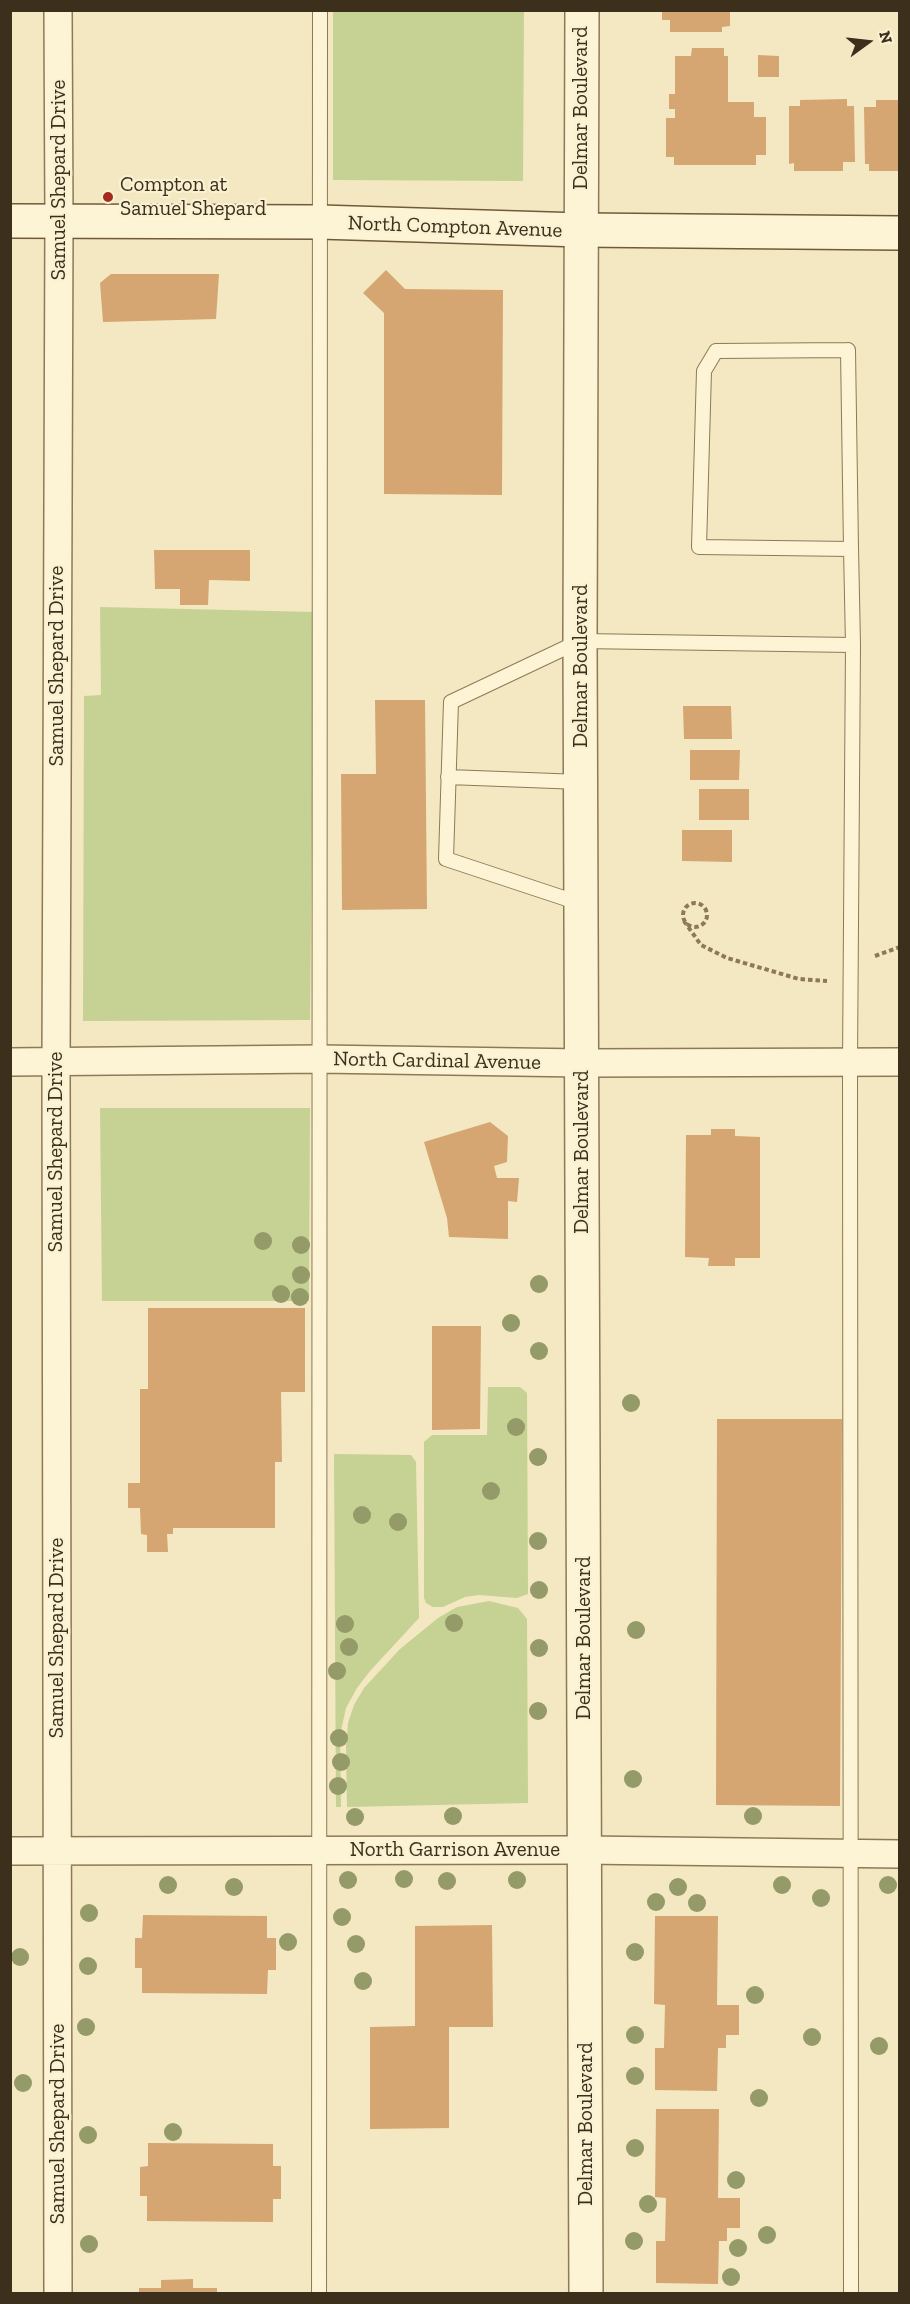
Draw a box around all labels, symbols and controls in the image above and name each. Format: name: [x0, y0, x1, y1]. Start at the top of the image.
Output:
north arrow: [838, 12, 898, 72]
street label: Delmar Boulevard: [568, 26, 594, 190]
text: N: [875, 29, 897, 46]
street label: Samuel Shepard Drive: [46, 80, 72, 280]
place label: Compton at Samuel Shepard: [120, 172, 266, 222]
marker: Compton at Samuel Shepard: [101, 190, 115, 204]
street label: North Compton Avenue: [347, 211, 563, 243]
street label: Samuel Shepard Drive: [44, 566, 70, 766]
street label: Delmar Boulevard: [568, 584, 594, 748]
street label: North Cardinal Avenue: [333, 1047, 541, 1075]
street label: Samuel Shepard Drive: [43, 1052, 69, 1252]
street label: Delmar Boulevard: [569, 1070, 595, 1234]
street label: Samuel Shepard Drive: [44, 1538, 70, 1738]
street label: Delmar Boulevard: [571, 1556, 597, 1720]
street label: North Garrison Avenue: [350, 1837, 560, 1863]
street label: Samuel Shepard Drive: [45, 2024, 71, 2224]
street label: Delmar Boulevard: [573, 2042, 599, 2206]

